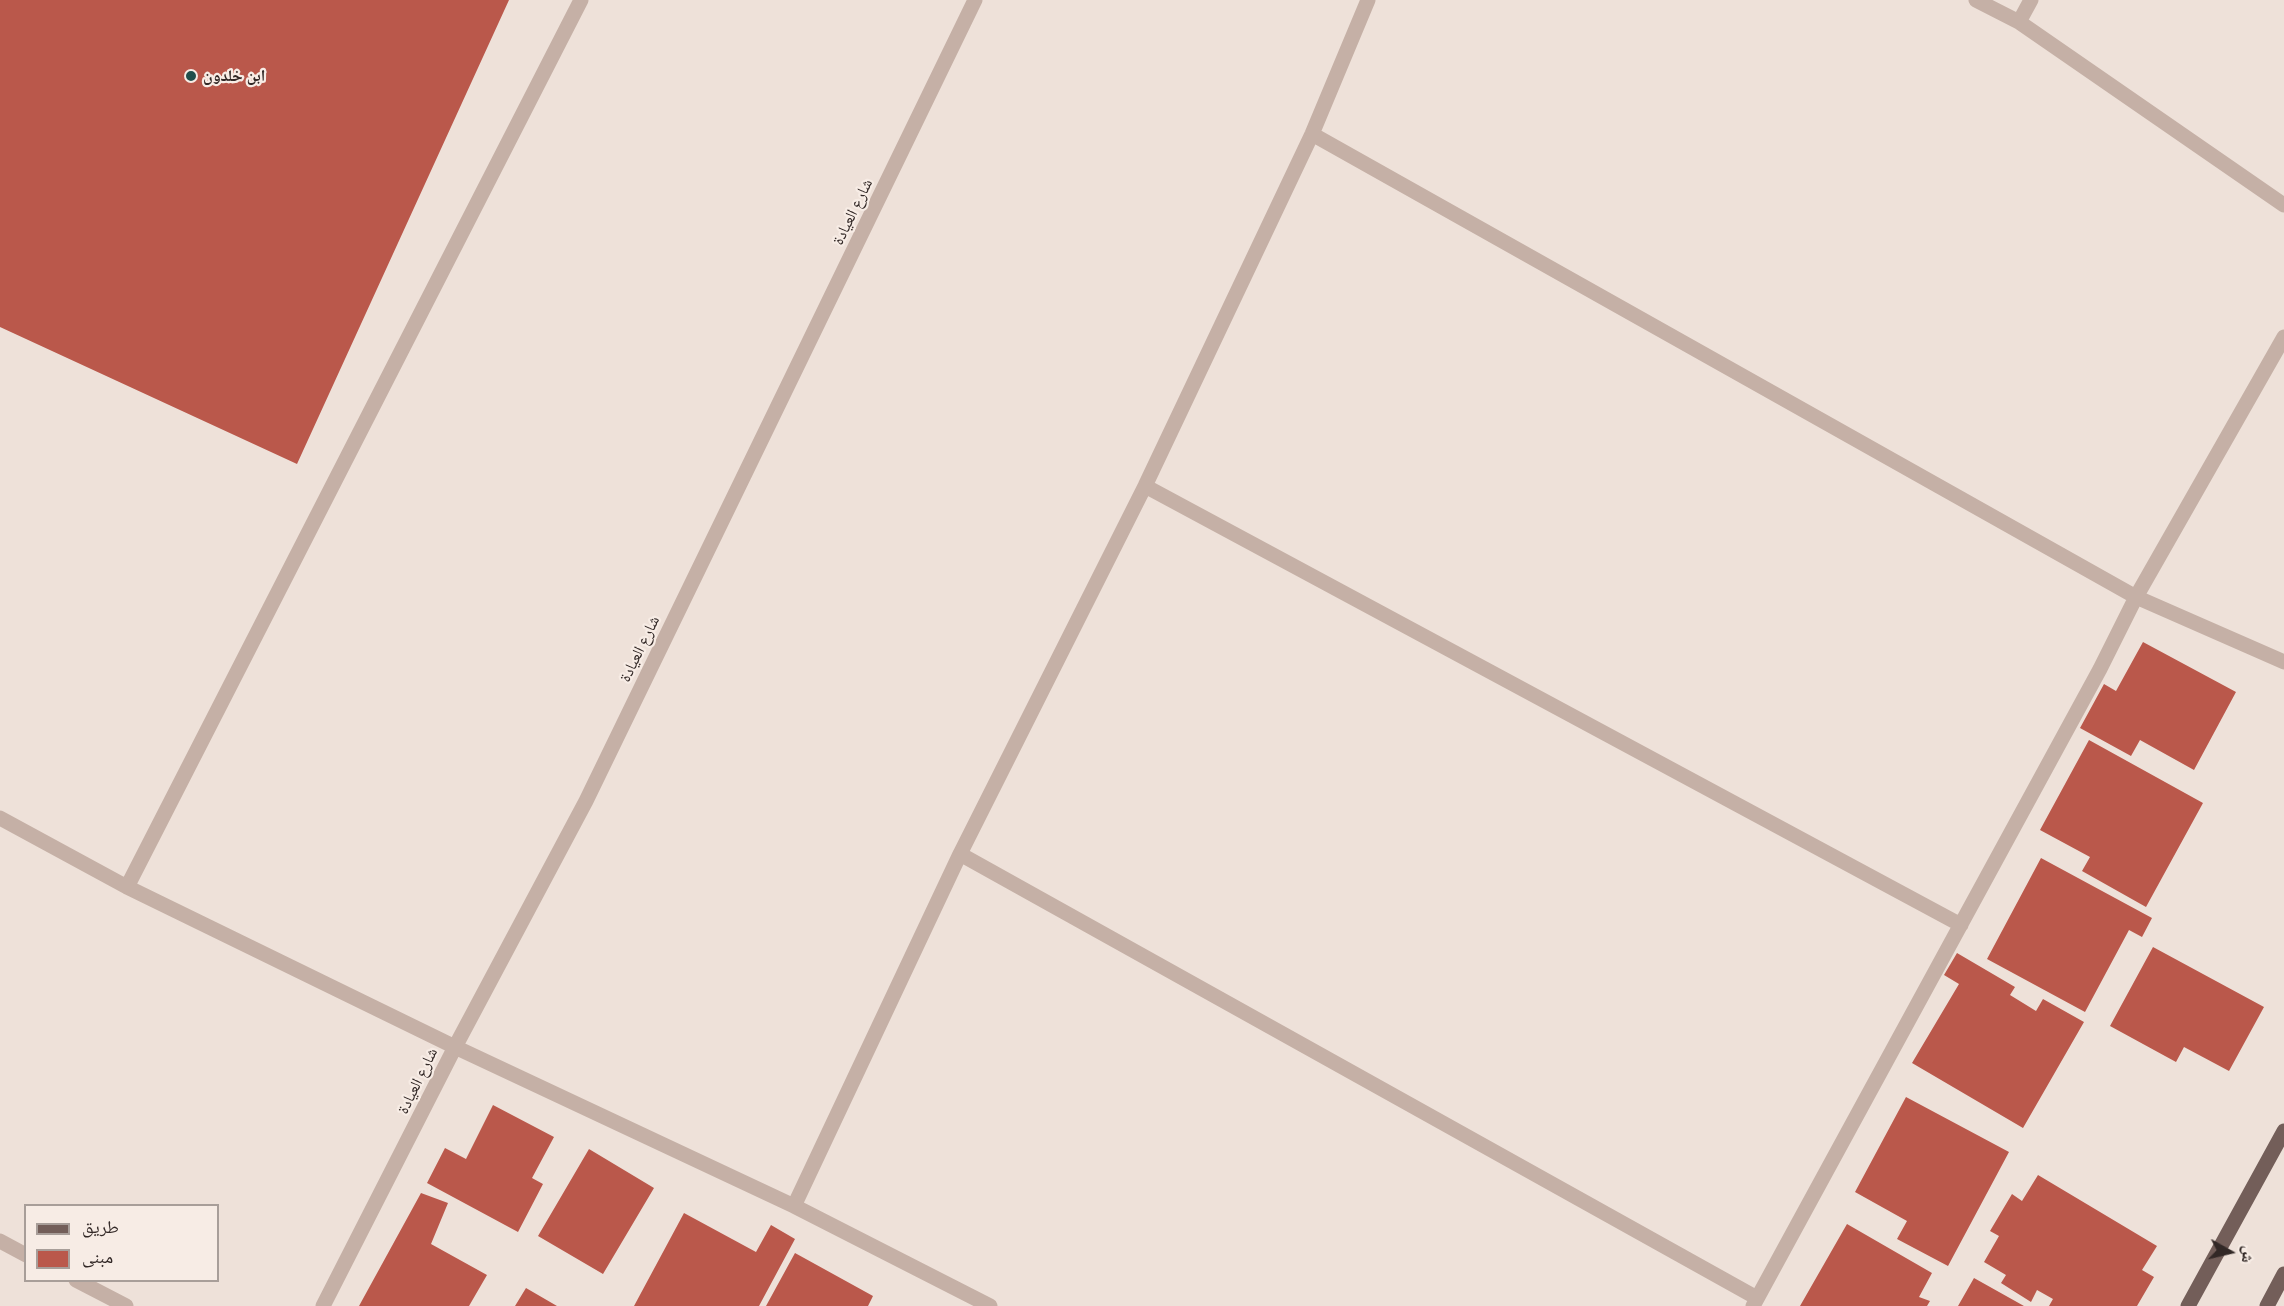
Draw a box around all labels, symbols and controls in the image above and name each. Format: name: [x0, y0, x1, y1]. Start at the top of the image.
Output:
place label: ابن خلدون: [203, 66, 265, 86]
marker: ابن خلدون: [184, 69, 198, 83]
street label: شارع العيادة: [829, 176, 877, 248]
street label: شارع العيادة: [616, 613, 664, 685]
street label: شارع العيادة: [394, 1045, 442, 1117]
legend: [24, 1204, 219, 1282]
text: طريق: [82, 1216, 119, 1238]
north arrow: [2200, 1222, 2260, 1282]
text: ش: [2238, 1245, 2259, 1264]
text: مبنى: [82, 1246, 113, 1268]

